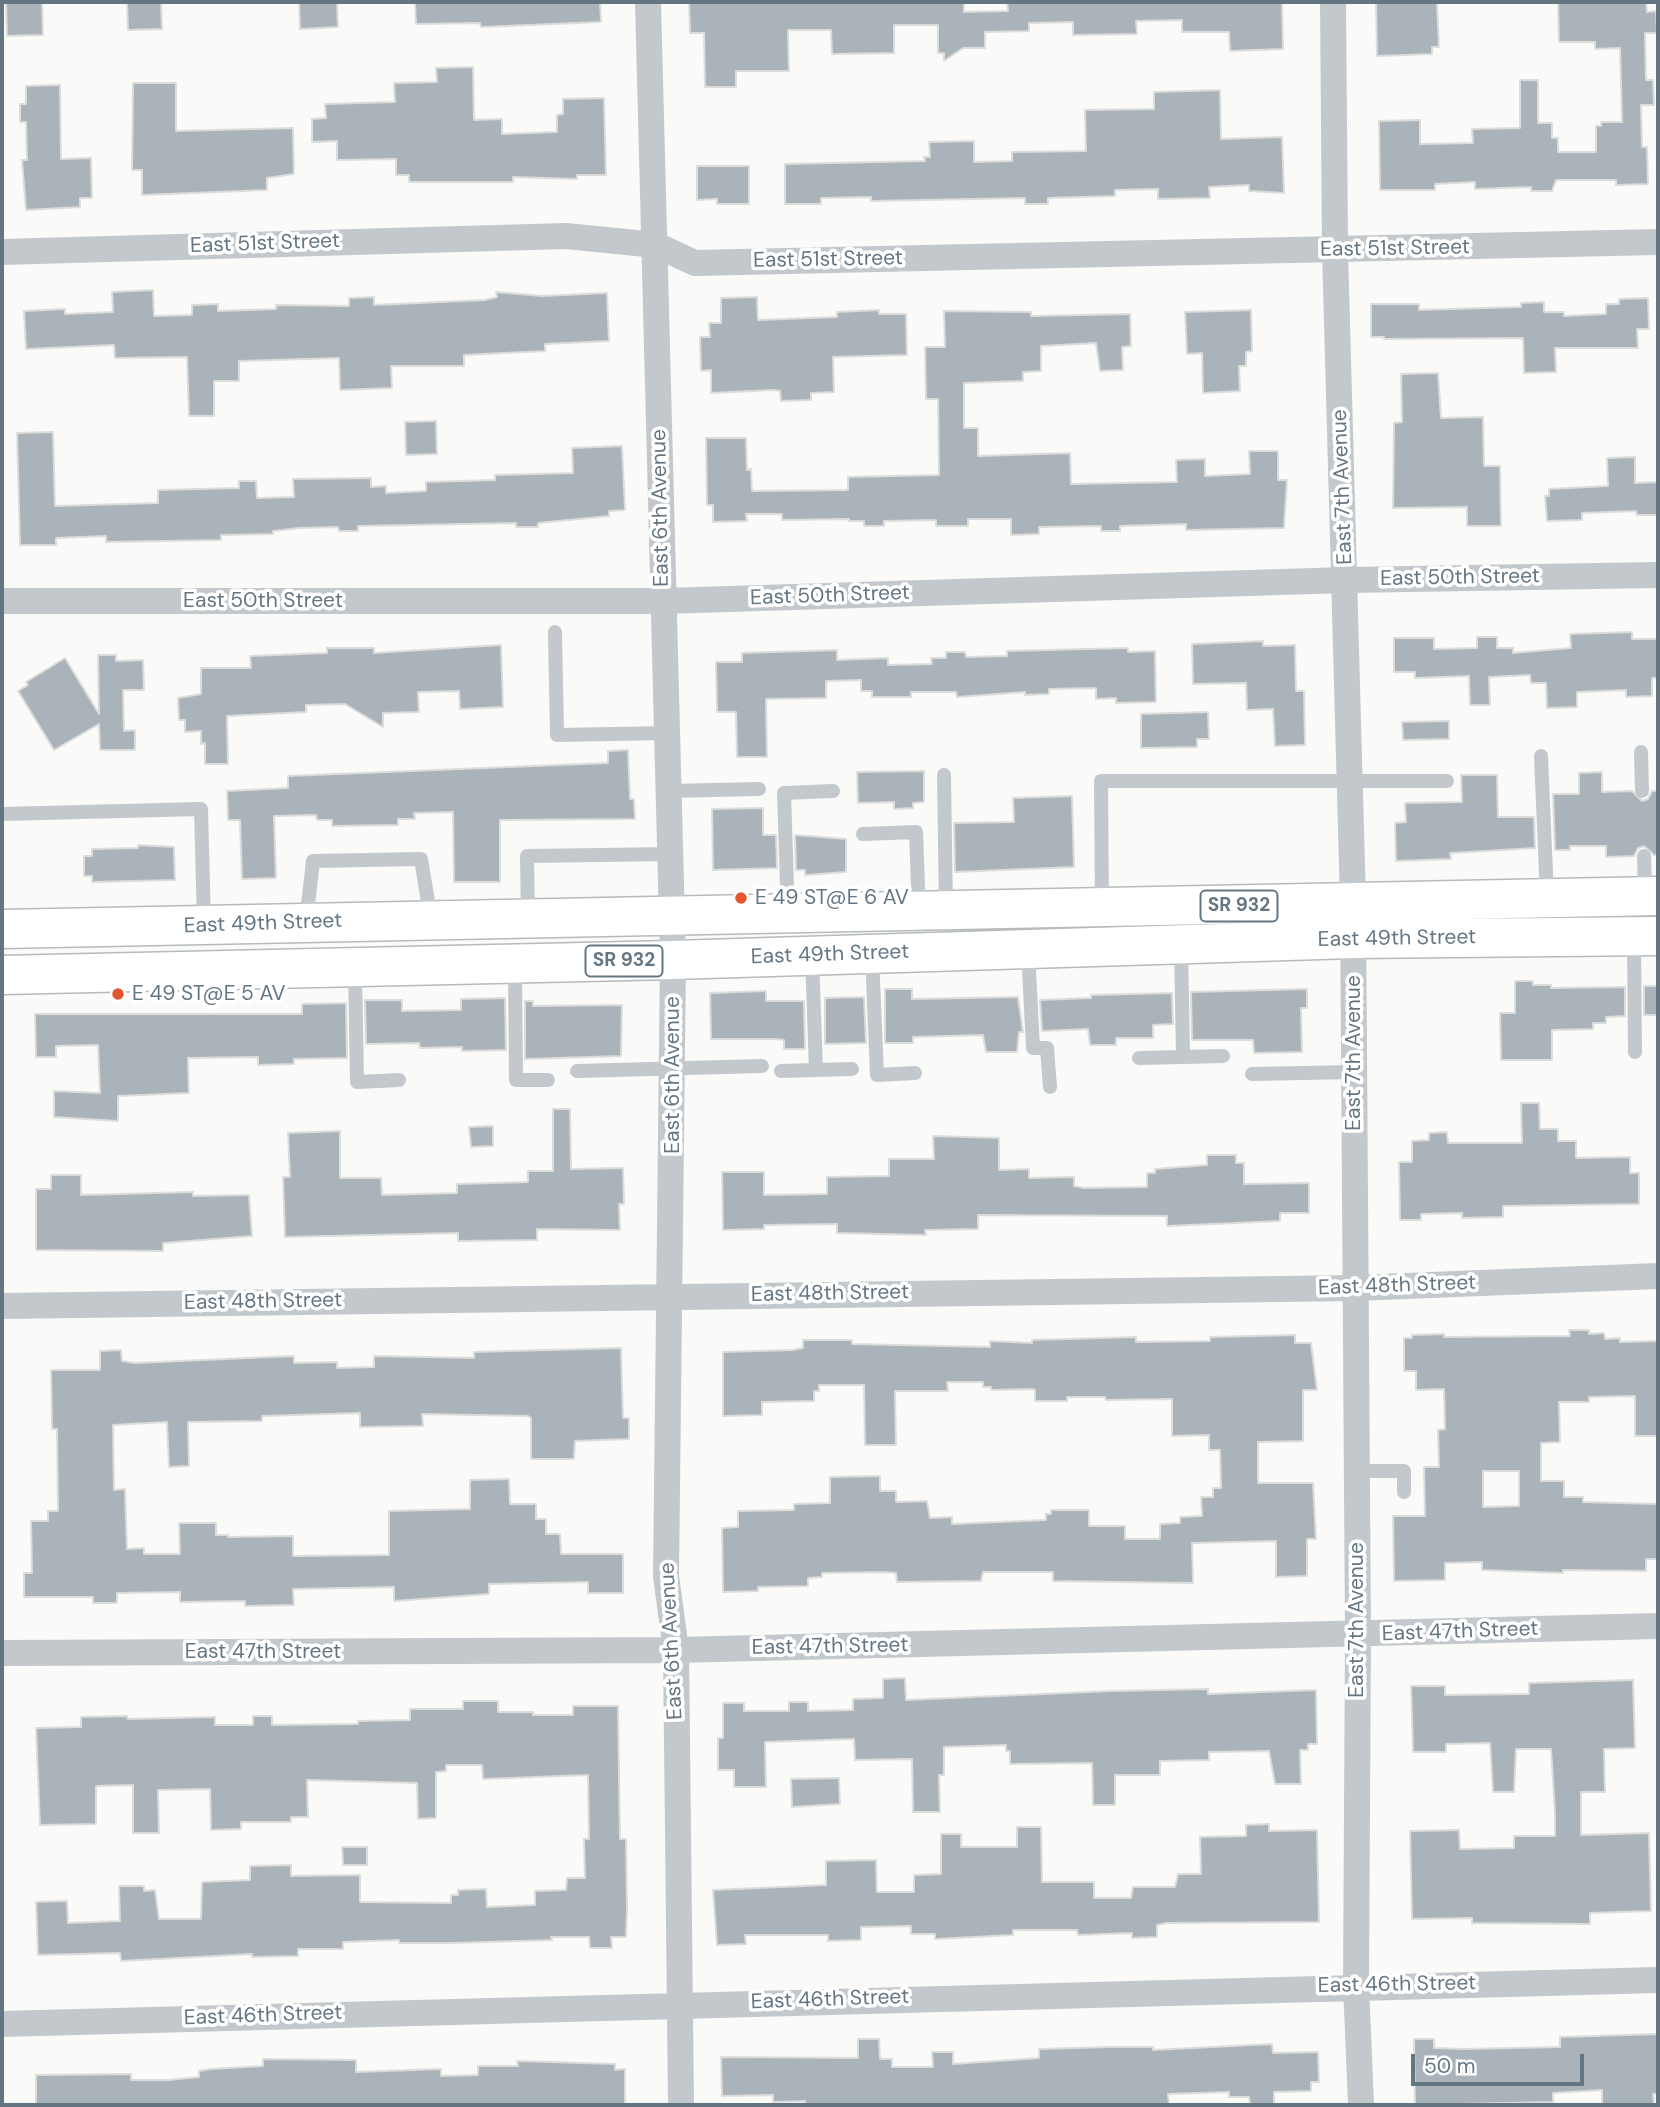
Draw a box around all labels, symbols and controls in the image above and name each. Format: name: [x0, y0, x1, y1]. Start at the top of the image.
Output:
street label: East 51st Street: [190, 229, 340, 259]
street label: East 51st Street: [1320, 235, 1470, 263]
street label: East 51st Street: [753, 246, 903, 274]
street label: East 7th Avenue: [1328, 409, 1358, 565]
street label: East 6th Avenue: [647, 429, 675, 587]
street label: East 50th Street: [1380, 564, 1540, 592]
street label: East 50th Street: [750, 581, 910, 611]
street label: East 50th Street: [183, 588, 343, 614]
place label: E 49 ST@E 6 AV: [755, 885, 909, 911]
marker: E 49 ST@E 6 AV: [733, 890, 749, 906]
road number: SR 932: [1200, 890, 1278, 922]
street label: East 49th Street: [183, 909, 343, 939]
street label: East 49th Street: [1318, 925, 1476, 953]
street label: East 49th Street: [750, 940, 910, 970]
road number: SR 932: [586, 945, 662, 976]
street label: East 7th Avenue: [1341, 975, 1367, 1131]
place label: E 49 ST@E 5 AV: [132, 981, 285, 1007]
marker: E 49 ST@E 5 AV: [110, 986, 126, 1002]
street label: East 6th Avenue: [660, 996, 686, 1154]
street label: East 48th Street: [1318, 1271, 1476, 1301]
street label: East 48th Street: [751, 1280, 909, 1308]
street label: East 48th Street: [184, 1288, 342, 1316]
street label: East 7th Avenue: [1344, 1542, 1370, 1698]
street label: East 6th Avenue: [655, 1562, 689, 1720]
street label: East 47th Street: [1381, 1617, 1539, 1647]
street label: East 47th Street: [752, 1633, 908, 1661]
street label: East 47th Street: [185, 1639, 341, 1665]
street label: East 46th Street: [1318, 1971, 1476, 1999]
street label: East 46th Street: [750, 1985, 910, 2015]
street label: East 46th Street: [183, 2001, 343, 2031]
scale bar: [1415, 2040, 1588, 2084]
text: 50 m: [1424, 2052, 1475, 2080]

